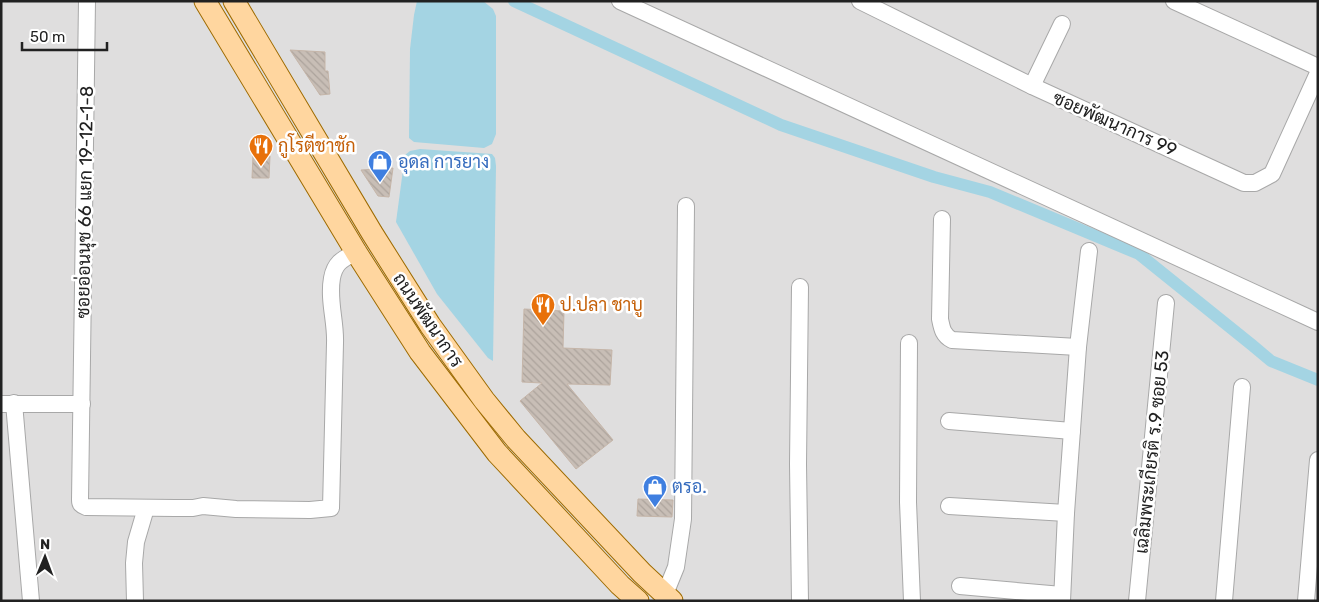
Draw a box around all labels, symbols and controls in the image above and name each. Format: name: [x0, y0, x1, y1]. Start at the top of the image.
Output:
scale bar: [22, 20, 108, 52]
text: 50 m: [30, 28, 65, 46]
street label: ซอยอ่อนนุช 66 แยก 19-12-1-8: [71, 85, 99, 319]
street label: ซอยพัฒนาการ 99: [1049, 87, 1181, 161]
restaurant icon: กูโรตีชาชัก: [248, 133, 274, 167]
place label: กูโรตีชาชัก: [278, 133, 356, 159]
shop icon: อุดล การยาง: [367, 149, 393, 183]
place label: อุดล การยาง: [398, 151, 489, 174]
street label: ถนนพัฒนาการ: [388, 269, 468, 372]
restaurant icon: ป.ปลา ชาบู: [530, 292, 556, 326]
place label: ป.ปลา ชาบู: [560, 294, 643, 318]
street label: เฉลิมพระเกียรติ ร.9 ซอย 53: [1128, 349, 1174, 555]
shop icon: ตรอ.: [642, 474, 668, 508]
place label: ตรอ.: [672, 476, 707, 498]
north arrow: [20, 532, 70, 582]
text: N: [40, 536, 50, 553]

